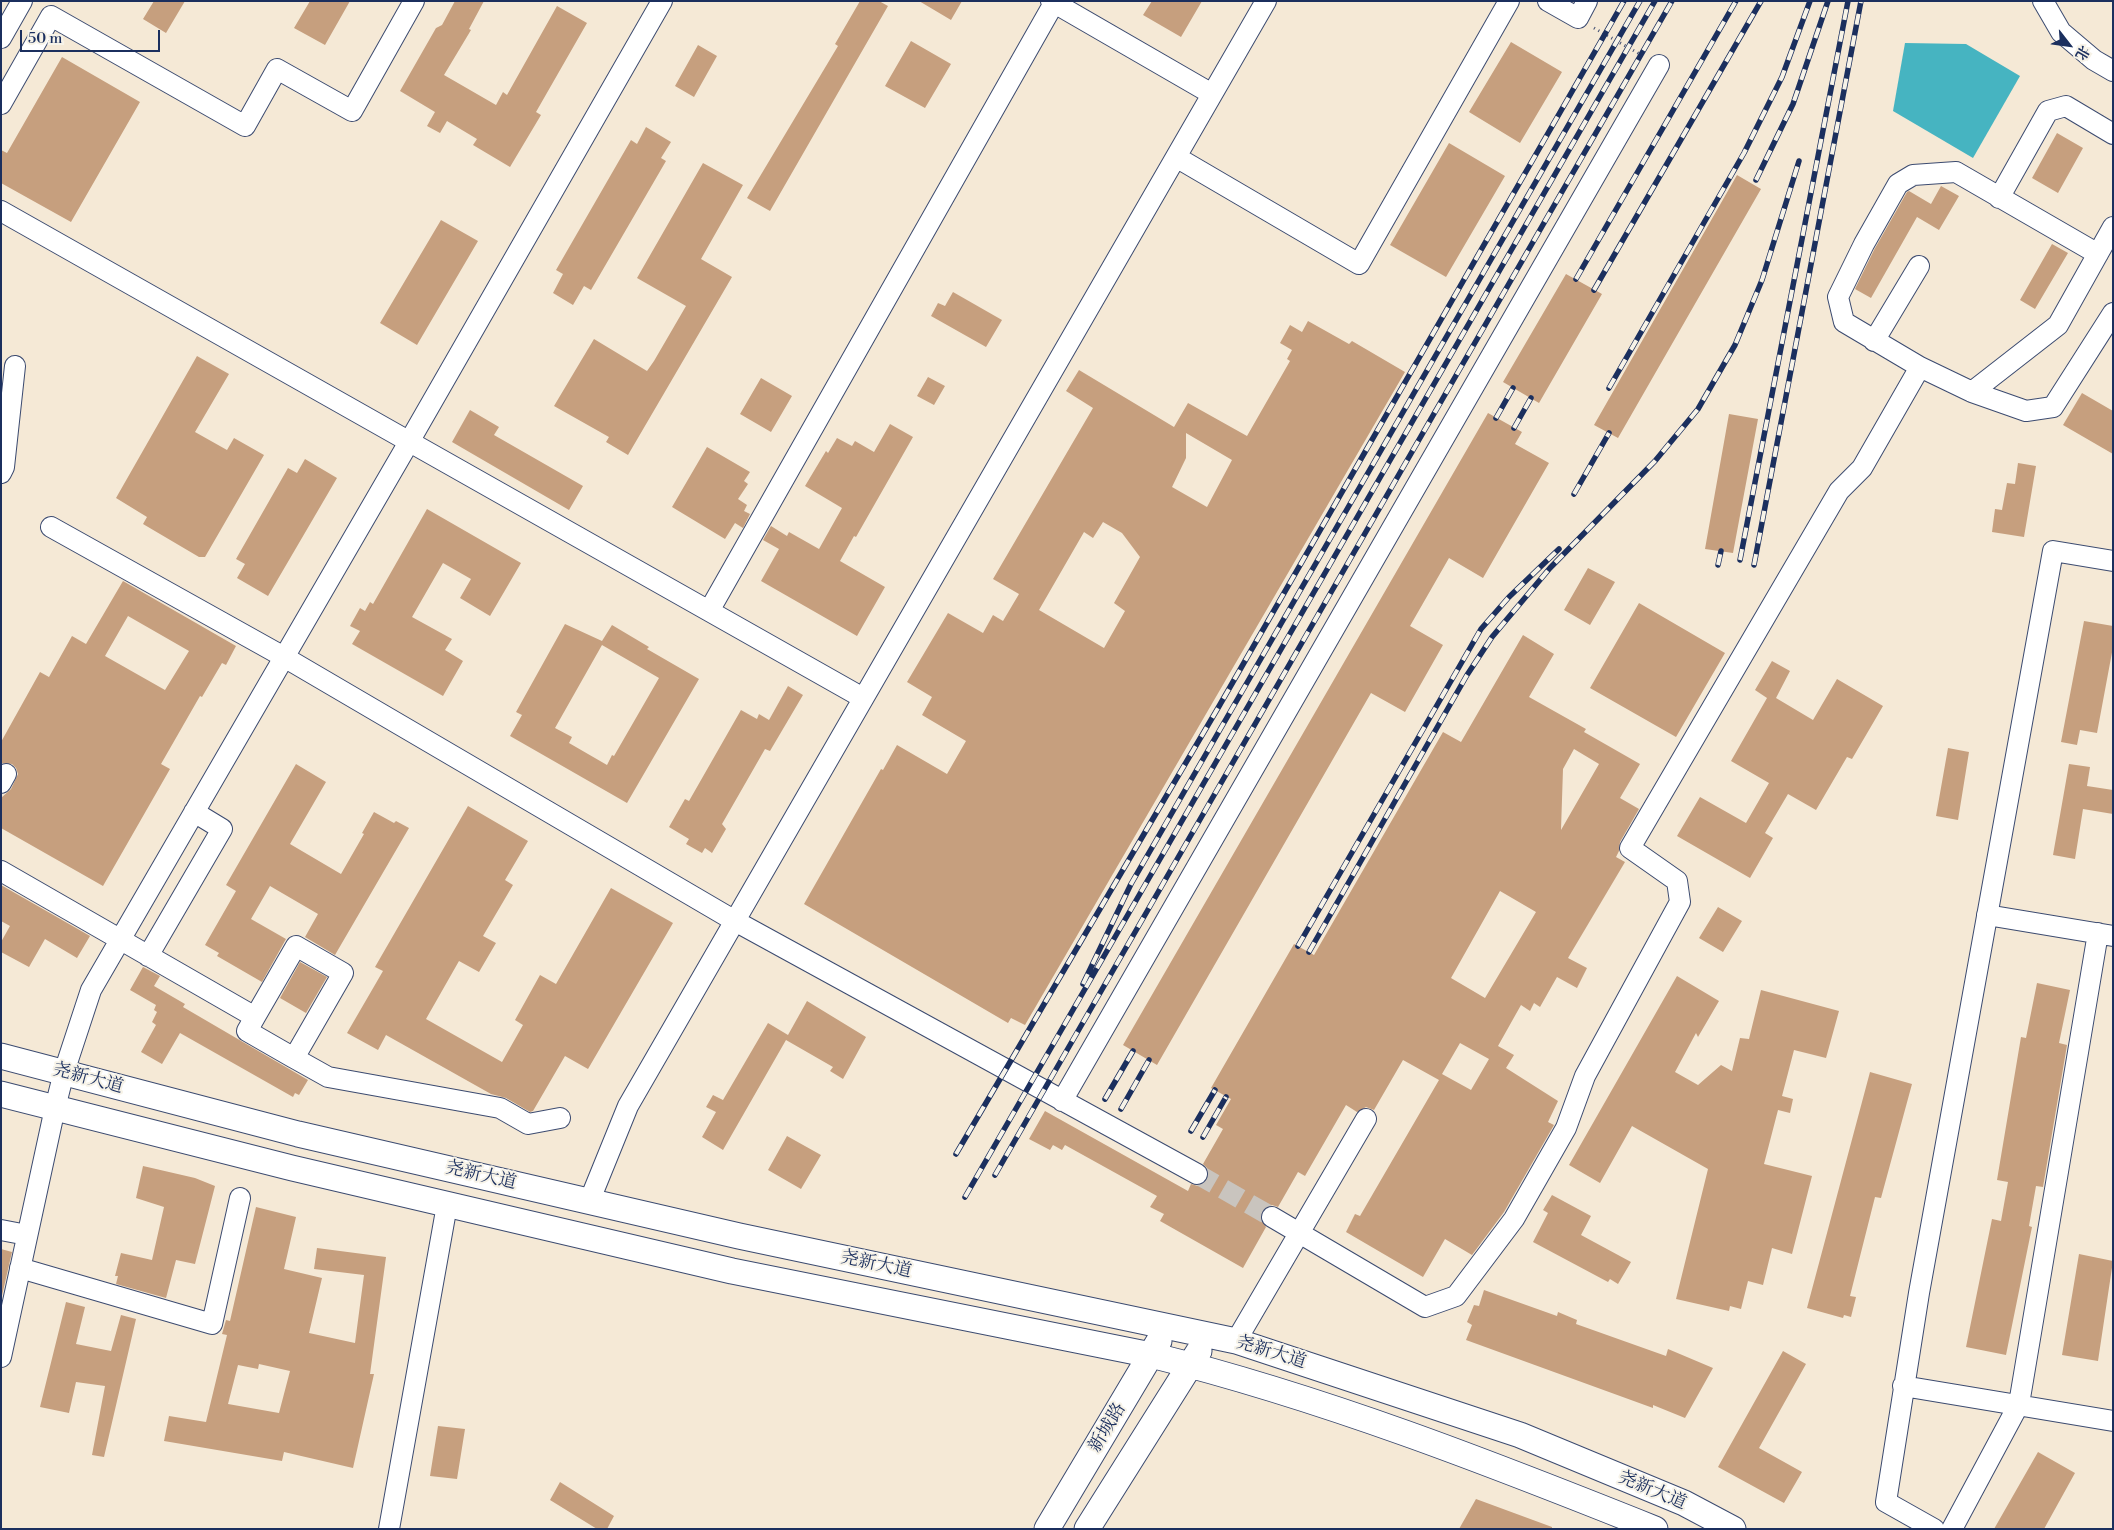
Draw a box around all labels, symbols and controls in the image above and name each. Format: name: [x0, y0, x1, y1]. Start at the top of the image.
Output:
scale bar: [22, 20, 162, 52]
north arrow: [2044, 20, 2094, 70]
text: 50 m: [28, 29, 62, 48]
text: 北: [2071, 42, 2093, 63]
street label: 尧新大道: [50, 1059, 126, 1099]
street label: 尧新大道: [443, 1157, 519, 1195]
street label: 尧新大道: [839, 1247, 913, 1283]
street label: 尧新大道: [1233, 1332, 1309, 1374]
street label: 新城路: [1085, 1399, 1131, 1457]
street label: 尧新大道: [1615, 1467, 1689, 1515]

